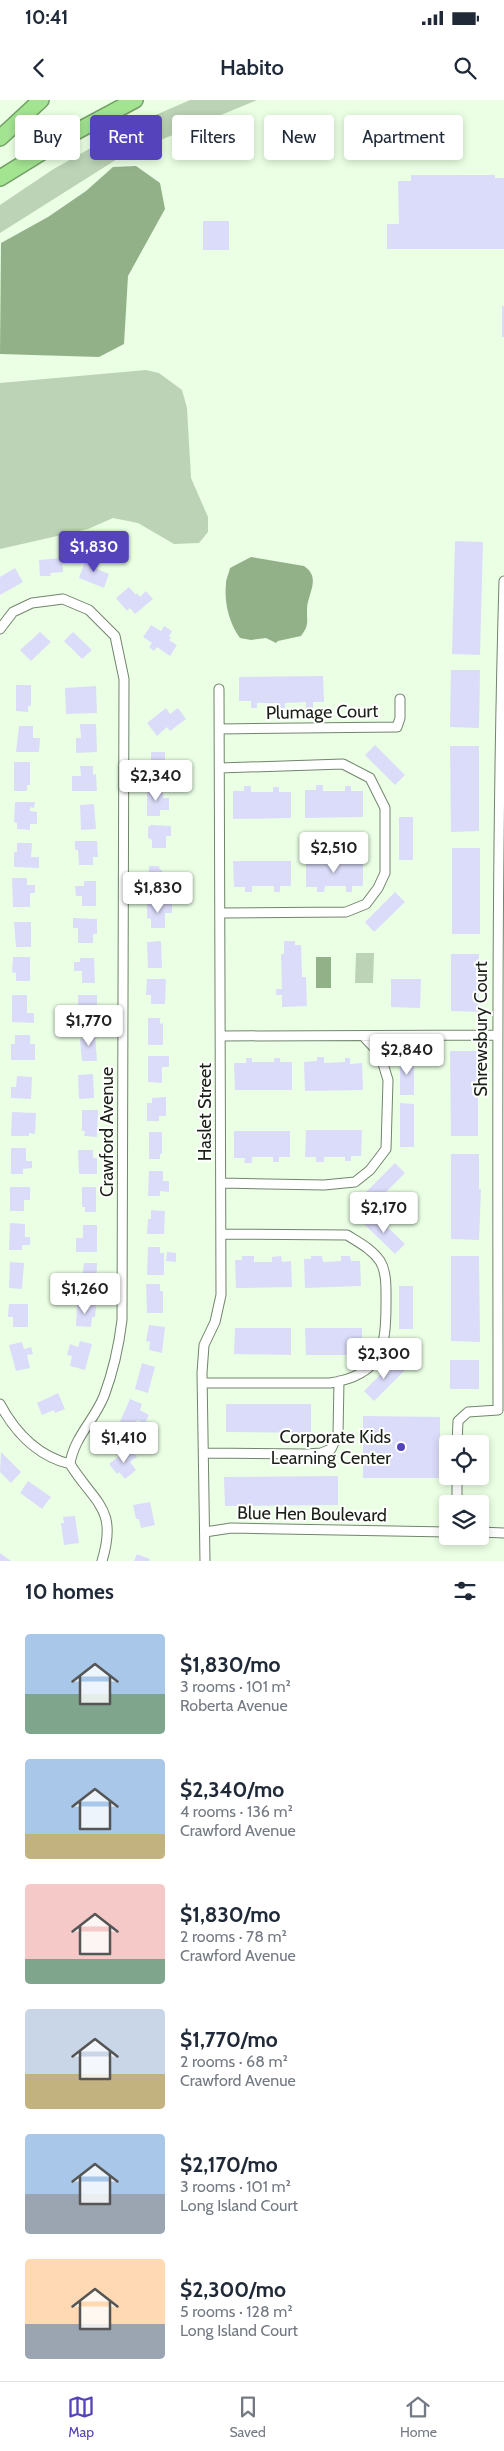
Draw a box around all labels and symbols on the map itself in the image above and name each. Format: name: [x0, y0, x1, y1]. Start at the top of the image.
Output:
pin: $1,830: [53, 530, 135, 573]
street label: Plumage Court: [266, 700, 378, 724]
pin: $2,340: [115, 760, 197, 802]
pin: $2,510: [293, 832, 375, 874]
pin: $1,830: [117, 872, 199, 914]
street label: Shrewsbury Court: [470, 961, 492, 1097]
pin: $1,770: [48, 1004, 130, 1047]
pin: $2,840: [366, 1034, 448, 1076]
street label: Haslet Street: [194, 1063, 216, 1161]
street label: Crawford Avenue: [96, 1067, 118, 1197]
pin: $2,170: [343, 1192, 425, 1234]
pin: $1,260: [44, 1272, 126, 1315]
pin: $2,300: [343, 1338, 425, 1380]
pin: $1,410: [83, 1422, 165, 1464]
place label: Corporate Kids Learning Center: [271, 1426, 391, 1469]
marker: Corporate Kids Learning Center: [395, 1441, 407, 1453]
street label: Blue Hen Boulevard: [237, 1502, 387, 1526]

